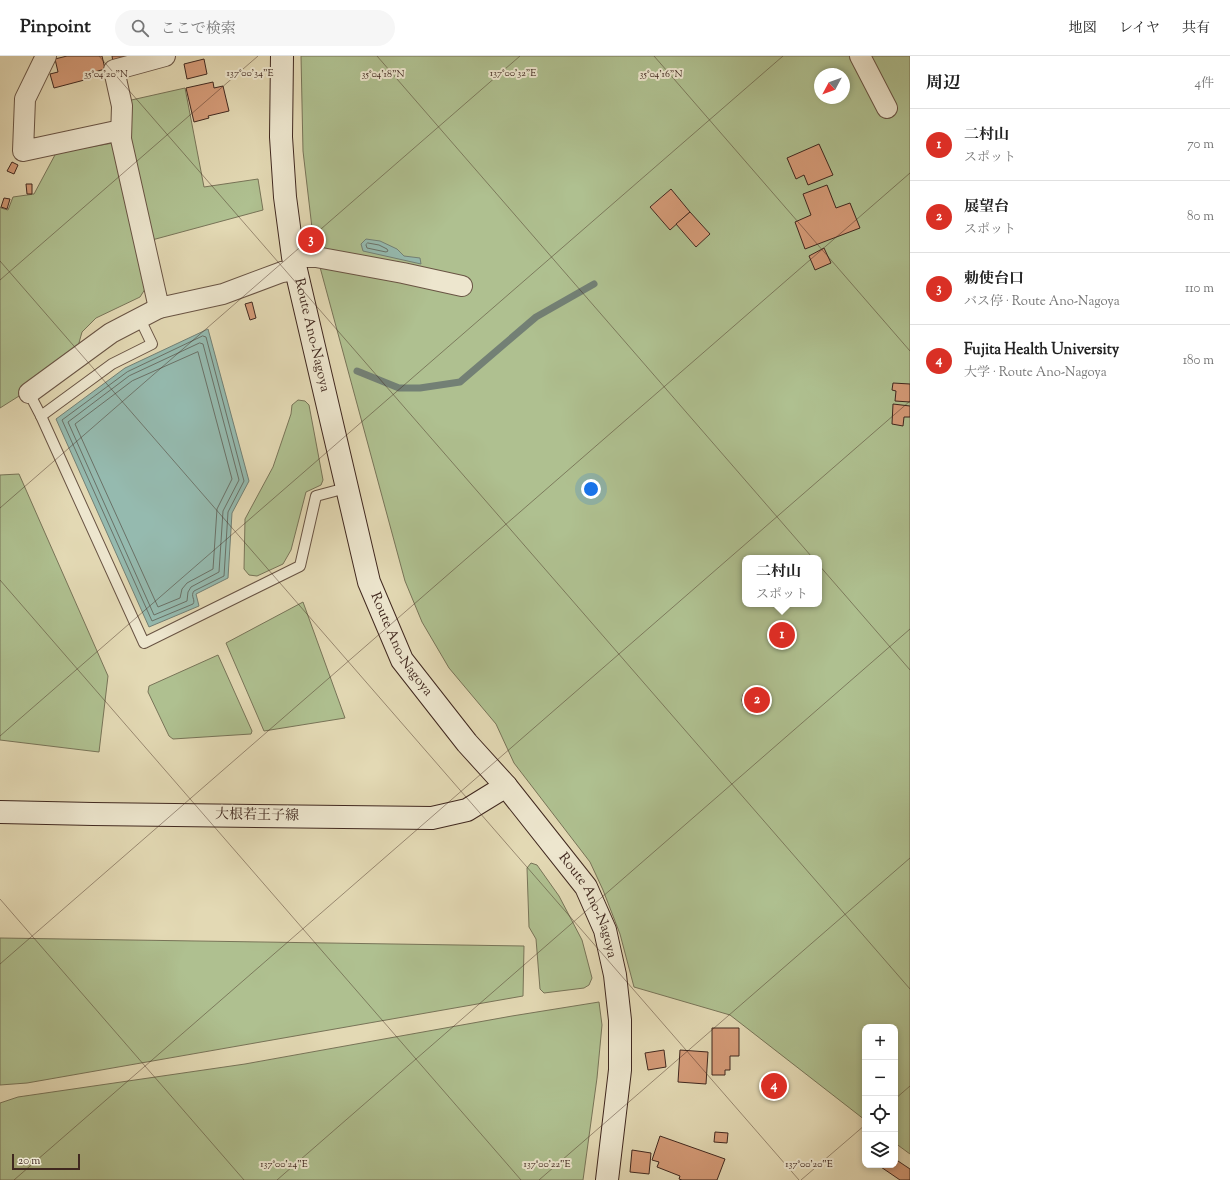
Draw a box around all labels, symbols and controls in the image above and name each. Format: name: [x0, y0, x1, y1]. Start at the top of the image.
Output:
search box: [115, 10, 395, 46]
text: Pinpoint: [20, 14, 91, 41]
icon: search: [129, 17, 151, 39]
text: ここで検索: [161, 19, 236, 40]
text: 地図: [1069, 19, 1097, 39]
text: レイヤ: [1119, 19, 1160, 39]
text: 共有: [1182, 19, 1210, 39]
text: 137°00'34"E: [226, 66, 274, 81]
text: 137°00'32"E: [490, 66, 536, 81]
text: 35°04'20"N: [84, 67, 128, 82]
text: 35°04'18"N: [362, 67, 404, 82]
text: 35°04'16"N: [640, 67, 682, 82]
north arrow: [814, 68, 850, 104]
text: 周辺: [926, 72, 960, 96]
text: 4件: [1194, 75, 1214, 93]
text: 二村山: [964, 125, 1009, 146]
text: 1: [937, 136, 941, 154]
text: 70 m: [1187, 136, 1214, 154]
text: スポット: [964, 149, 1016, 167]
text: 展望台: [964, 197, 1009, 218]
text: 2: [936, 208, 942, 226]
text: 80 m: [1187, 208, 1214, 226]
text: スポット: [964, 221, 1016, 239]
pin: 3: [298, 225, 324, 255]
text: 勅使台口: [964, 269, 1024, 290]
street label: Route Ano-Nagoya: [288, 276, 334, 395]
text: 3: [936, 280, 942, 298]
text: 110 m: [1185, 280, 1214, 298]
text: バス停 · Route Ano-Nagoya: [964, 293, 1120, 311]
text: Fujita Health University: [964, 340, 1119, 361]
text: 4: [936, 352, 942, 370]
text: 180 m: [1183, 352, 1214, 370]
text: 大学 · Route Ano-Nagoya: [964, 364, 1107, 382]
your location: [581, 479, 601, 499]
popup: [742, 555, 822, 607]
text: 二村山: [756, 562, 801, 583]
text: スポット: [756, 586, 808, 604]
street label: Route Ano-Nagoya: [365, 590, 437, 701]
pin: 1: [769, 620, 795, 650]
pin: 2: [744, 685, 770, 715]
street label: 大根若王子線: [215, 805, 299, 827]
street label: Route Ano-Nagoya: [553, 849, 621, 961]
map controls: [862, 1024, 898, 1168]
button: +: [862, 1024, 898, 1060]
button: −: [862, 1060, 898, 1096]
pin: 4: [761, 1071, 787, 1101]
button: locate: [862, 1096, 898, 1132]
button: layers: [862, 1132, 898, 1168]
scale bar: [12, 1152, 80, 1171]
text: 20 m: [18, 1153, 40, 1169]
text: 137°00'24"E: [260, 1157, 308, 1172]
text: 137°00'22"E: [523, 1157, 571, 1172]
text: 137°00'20"E: [785, 1157, 833, 1172]

